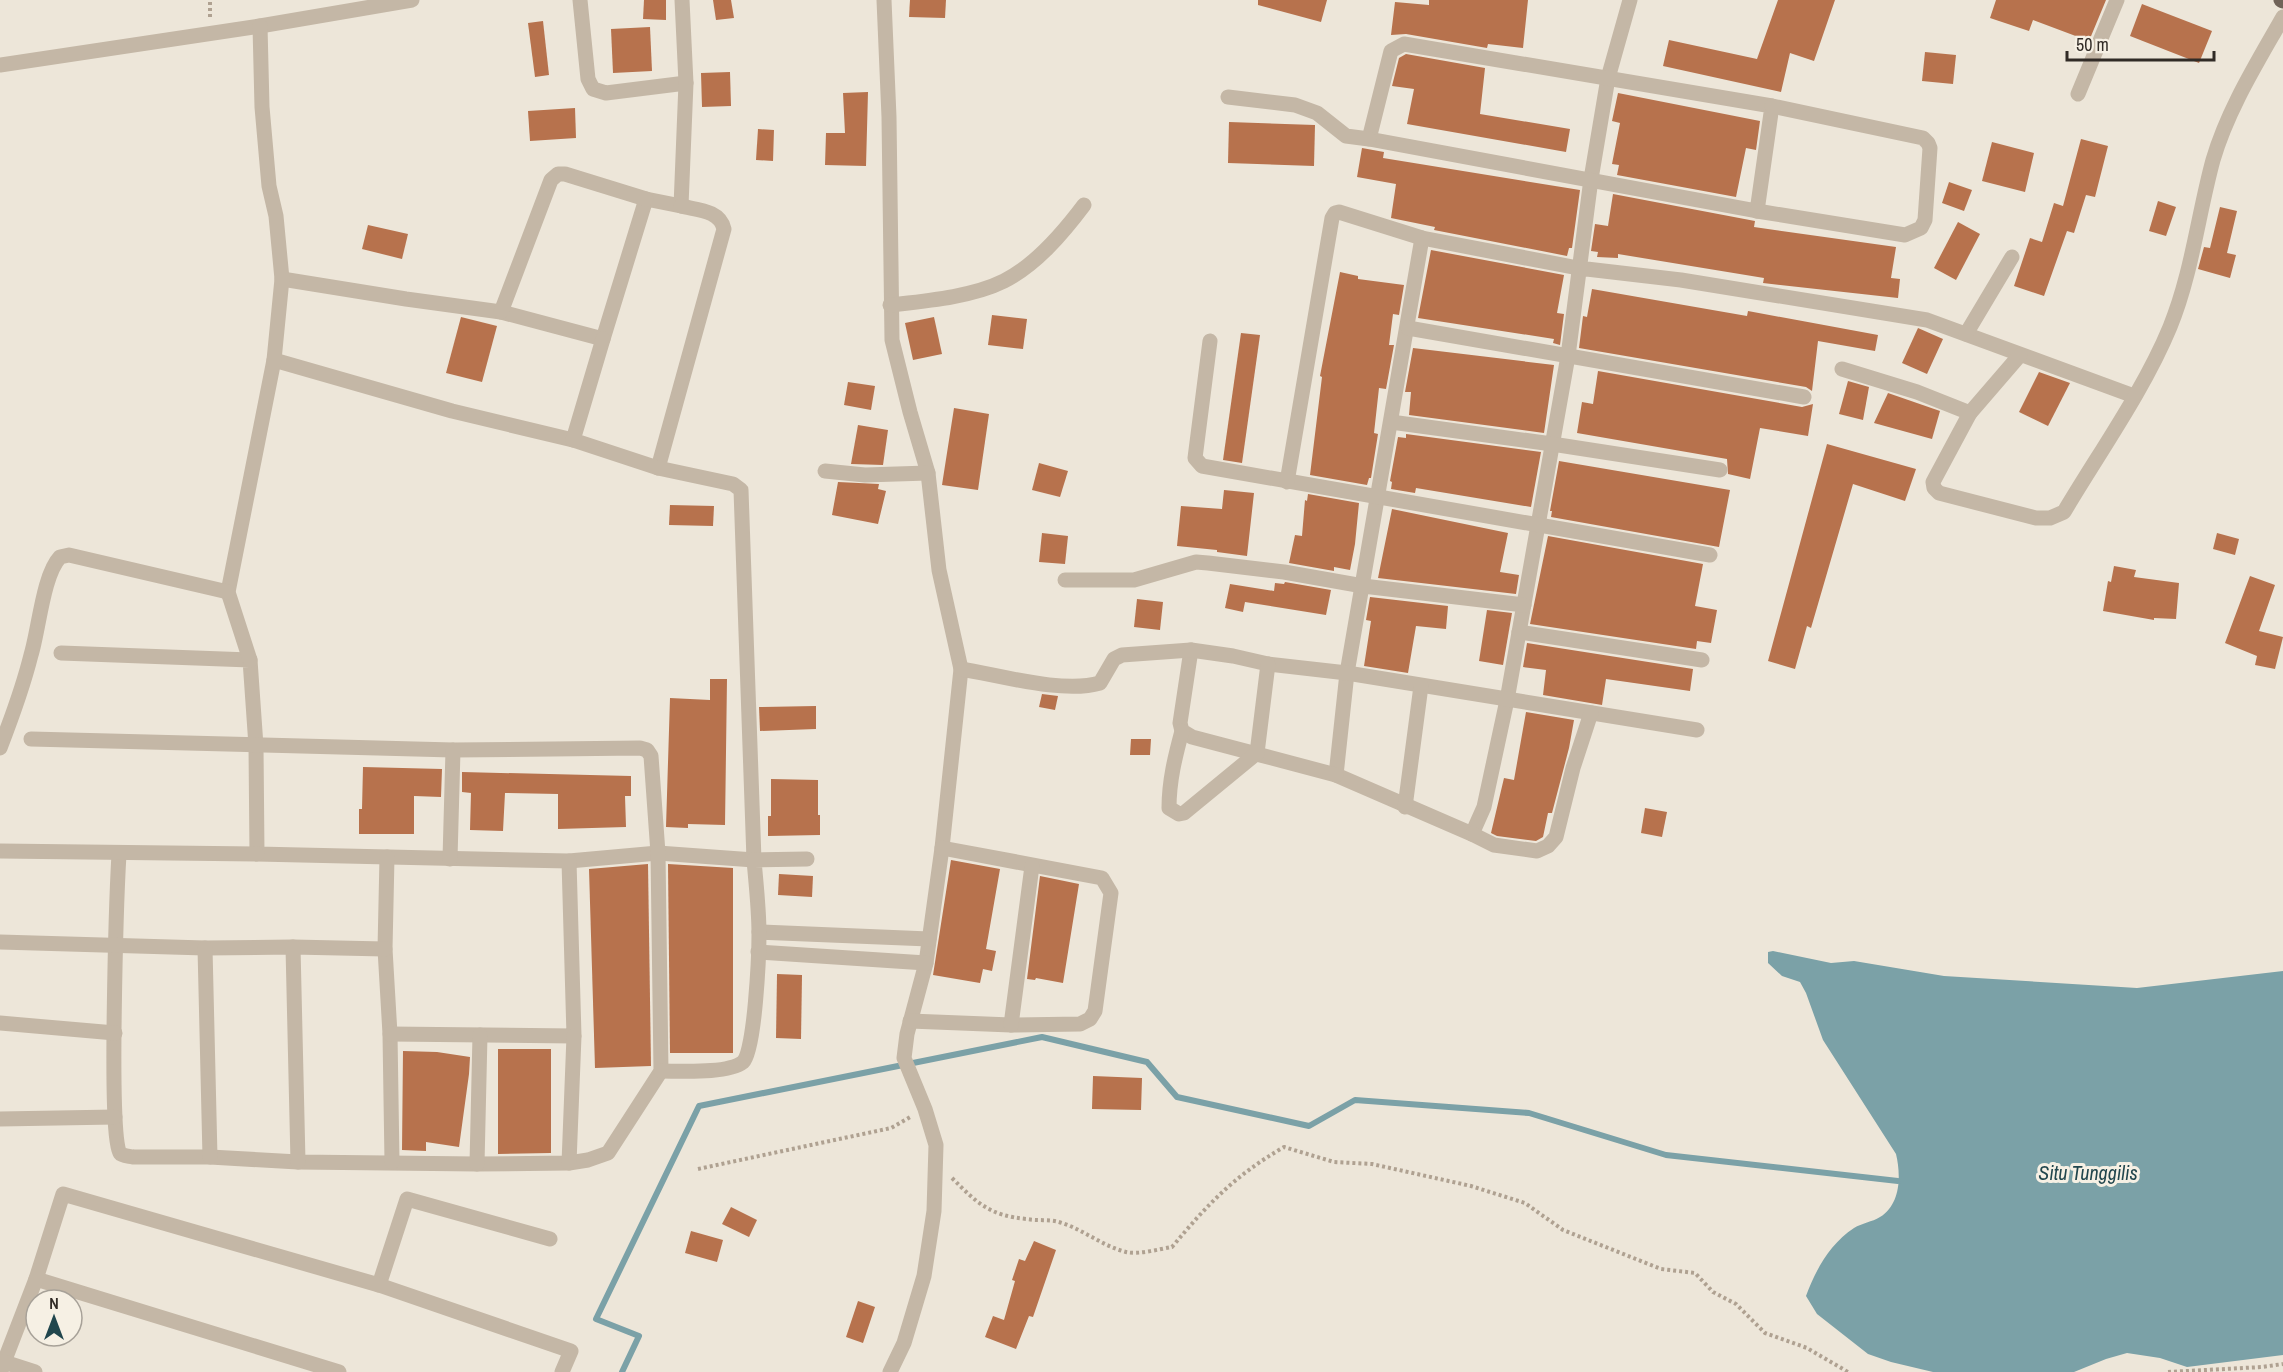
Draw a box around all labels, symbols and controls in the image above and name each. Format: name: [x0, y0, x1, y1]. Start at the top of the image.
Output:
scale bar: [2067, 24, 2214, 62]
text: 50 m: [2076, 32, 2109, 57]
water label: Situ Tunggilis: [2038, 1159, 2138, 1186]
north arrow: [24, 1288, 84, 1348]
text: N: [49, 1292, 59, 1314]

